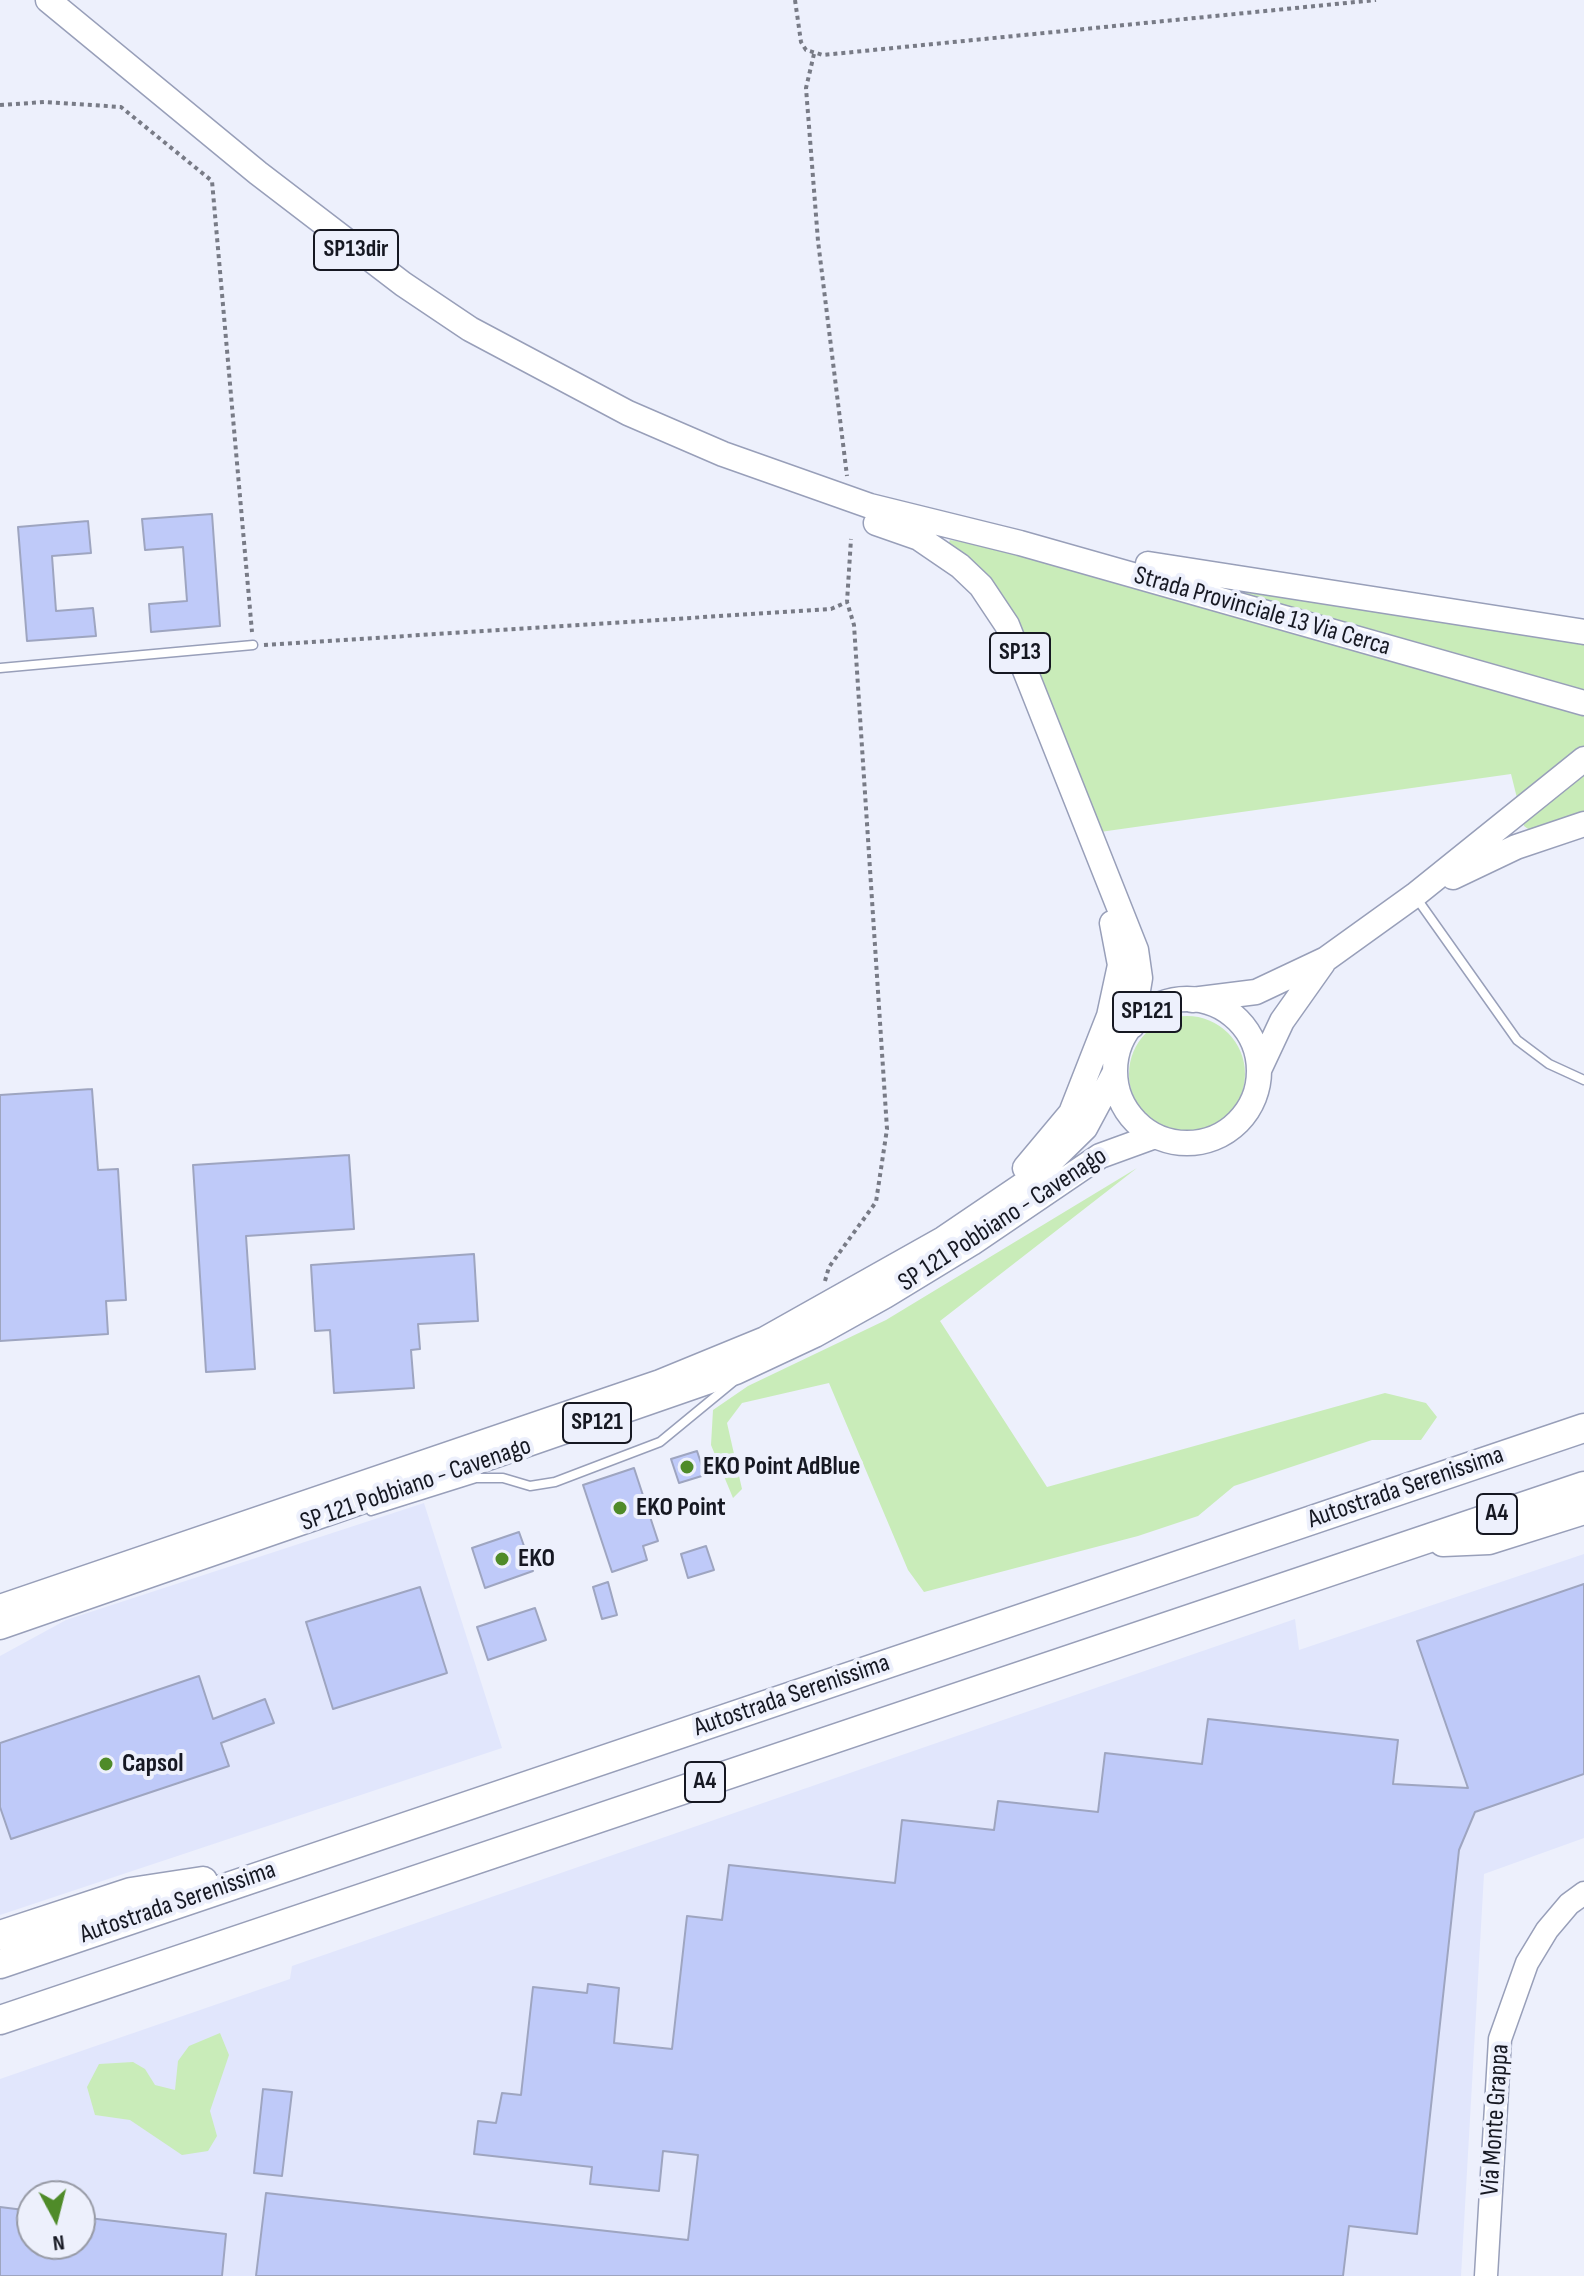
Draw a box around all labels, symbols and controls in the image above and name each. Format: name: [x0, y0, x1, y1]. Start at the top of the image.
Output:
road number: SP13dir: [314, 230, 398, 270]
street label: Strada Provinciale 13 Via Cerca: [1130, 560, 1394, 664]
road number: SP13: [990, 633, 1050, 673]
road number: SP121: [1113, 992, 1181, 1032]
street label: SP 121 Pobbiano - Cavenago: [893, 1141, 1113, 1299]
road number: SP121: [563, 1403, 631, 1443]
street label: SP 121 Pobbiano - Cavenago: [296, 1431, 536, 1539]
street label: Autostrada Serenissima: [1304, 1440, 1508, 1536]
place label: EKO Point AdBlue: [703, 1451, 860, 1483]
marker: EKO Point AdBlue: [678, 1458, 696, 1476]
place label: EKO Point: [636, 1492, 726, 1524]
road number: A4: [1477, 1494, 1517, 1534]
marker: EKO Point: [611, 1499, 629, 1517]
place label: EKO: [518, 1543, 555, 1575]
marker: EKO: [493, 1550, 511, 1568]
street label: Autostrada Serenissima: [690, 1648, 894, 1744]
place label: Capsol: [122, 1748, 184, 1780]
marker: Capsol: [97, 1755, 115, 1773]
road number: A4: [685, 1762, 725, 1802]
street label: Autostrada Serenissima: [76, 1855, 280, 1951]
street label: Via Monte Grappa: [1475, 2043, 1517, 2197]
north arrow: [16, 2180, 96, 2260]
text: N: [51, 2228, 66, 2256]

